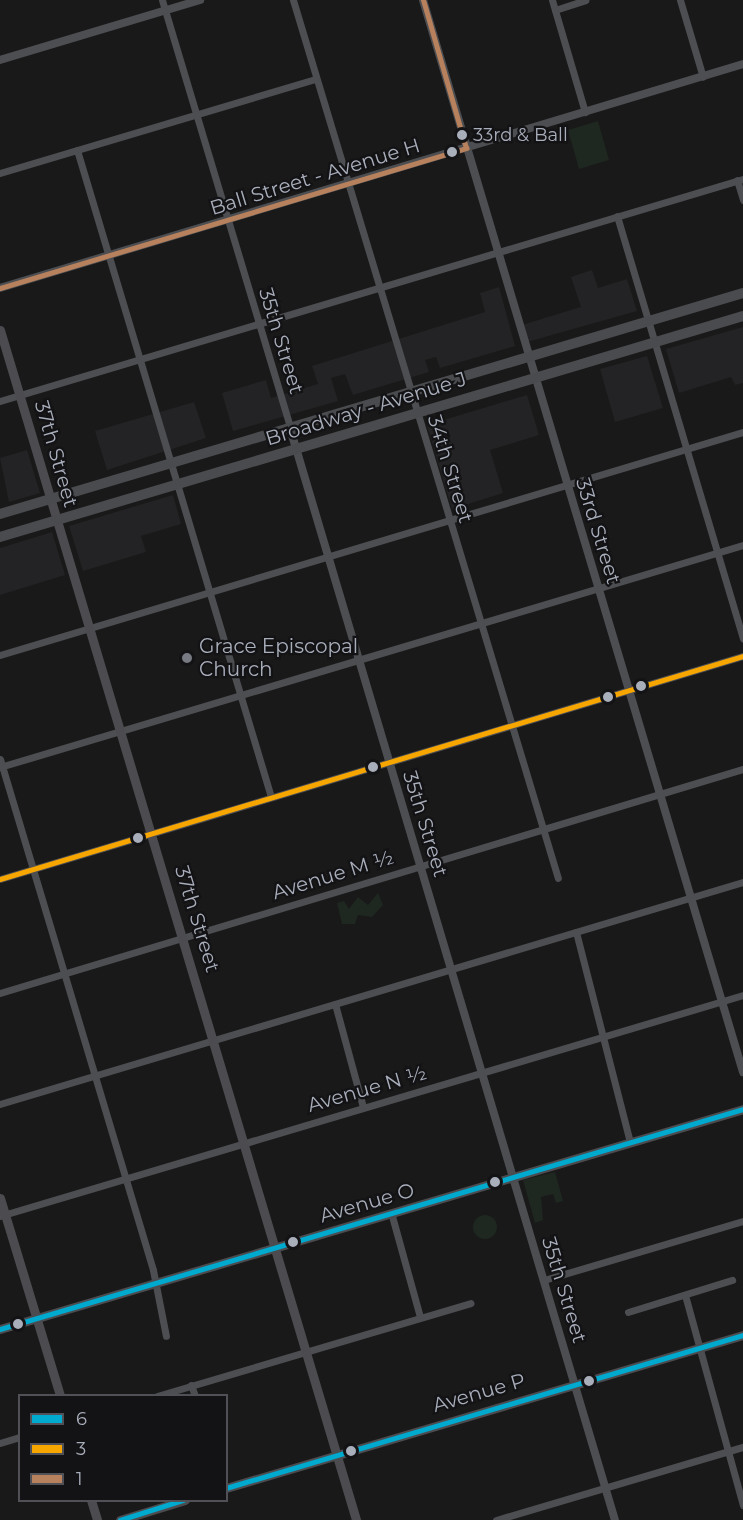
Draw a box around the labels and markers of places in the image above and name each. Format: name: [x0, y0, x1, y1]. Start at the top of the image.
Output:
place label: 33rd & Ball: [473, 124, 568, 146]
marker: 33rd & Ball: [456, 129, 468, 141]
unlabelled marker: [446, 146, 458, 158]
place label: Grace Episcopal Church: [199, 634, 358, 681]
marker: Grace Episcopal Church: [180, 651, 194, 665]
unlabelled marker: [635, 680, 647, 692]
unlabelled marker: [602, 691, 614, 703]
unlabelled marker: [367, 761, 379, 773]
unlabelled marker: [132, 832, 144, 844]
unlabelled marker: [489, 1176, 501, 1188]
unlabelled marker: [287, 1236, 299, 1248]
unlabelled marker: [12, 1318, 24, 1330]
unlabelled marker: [583, 1375, 595, 1387]
unlabelled marker: [345, 1445, 357, 1457]

